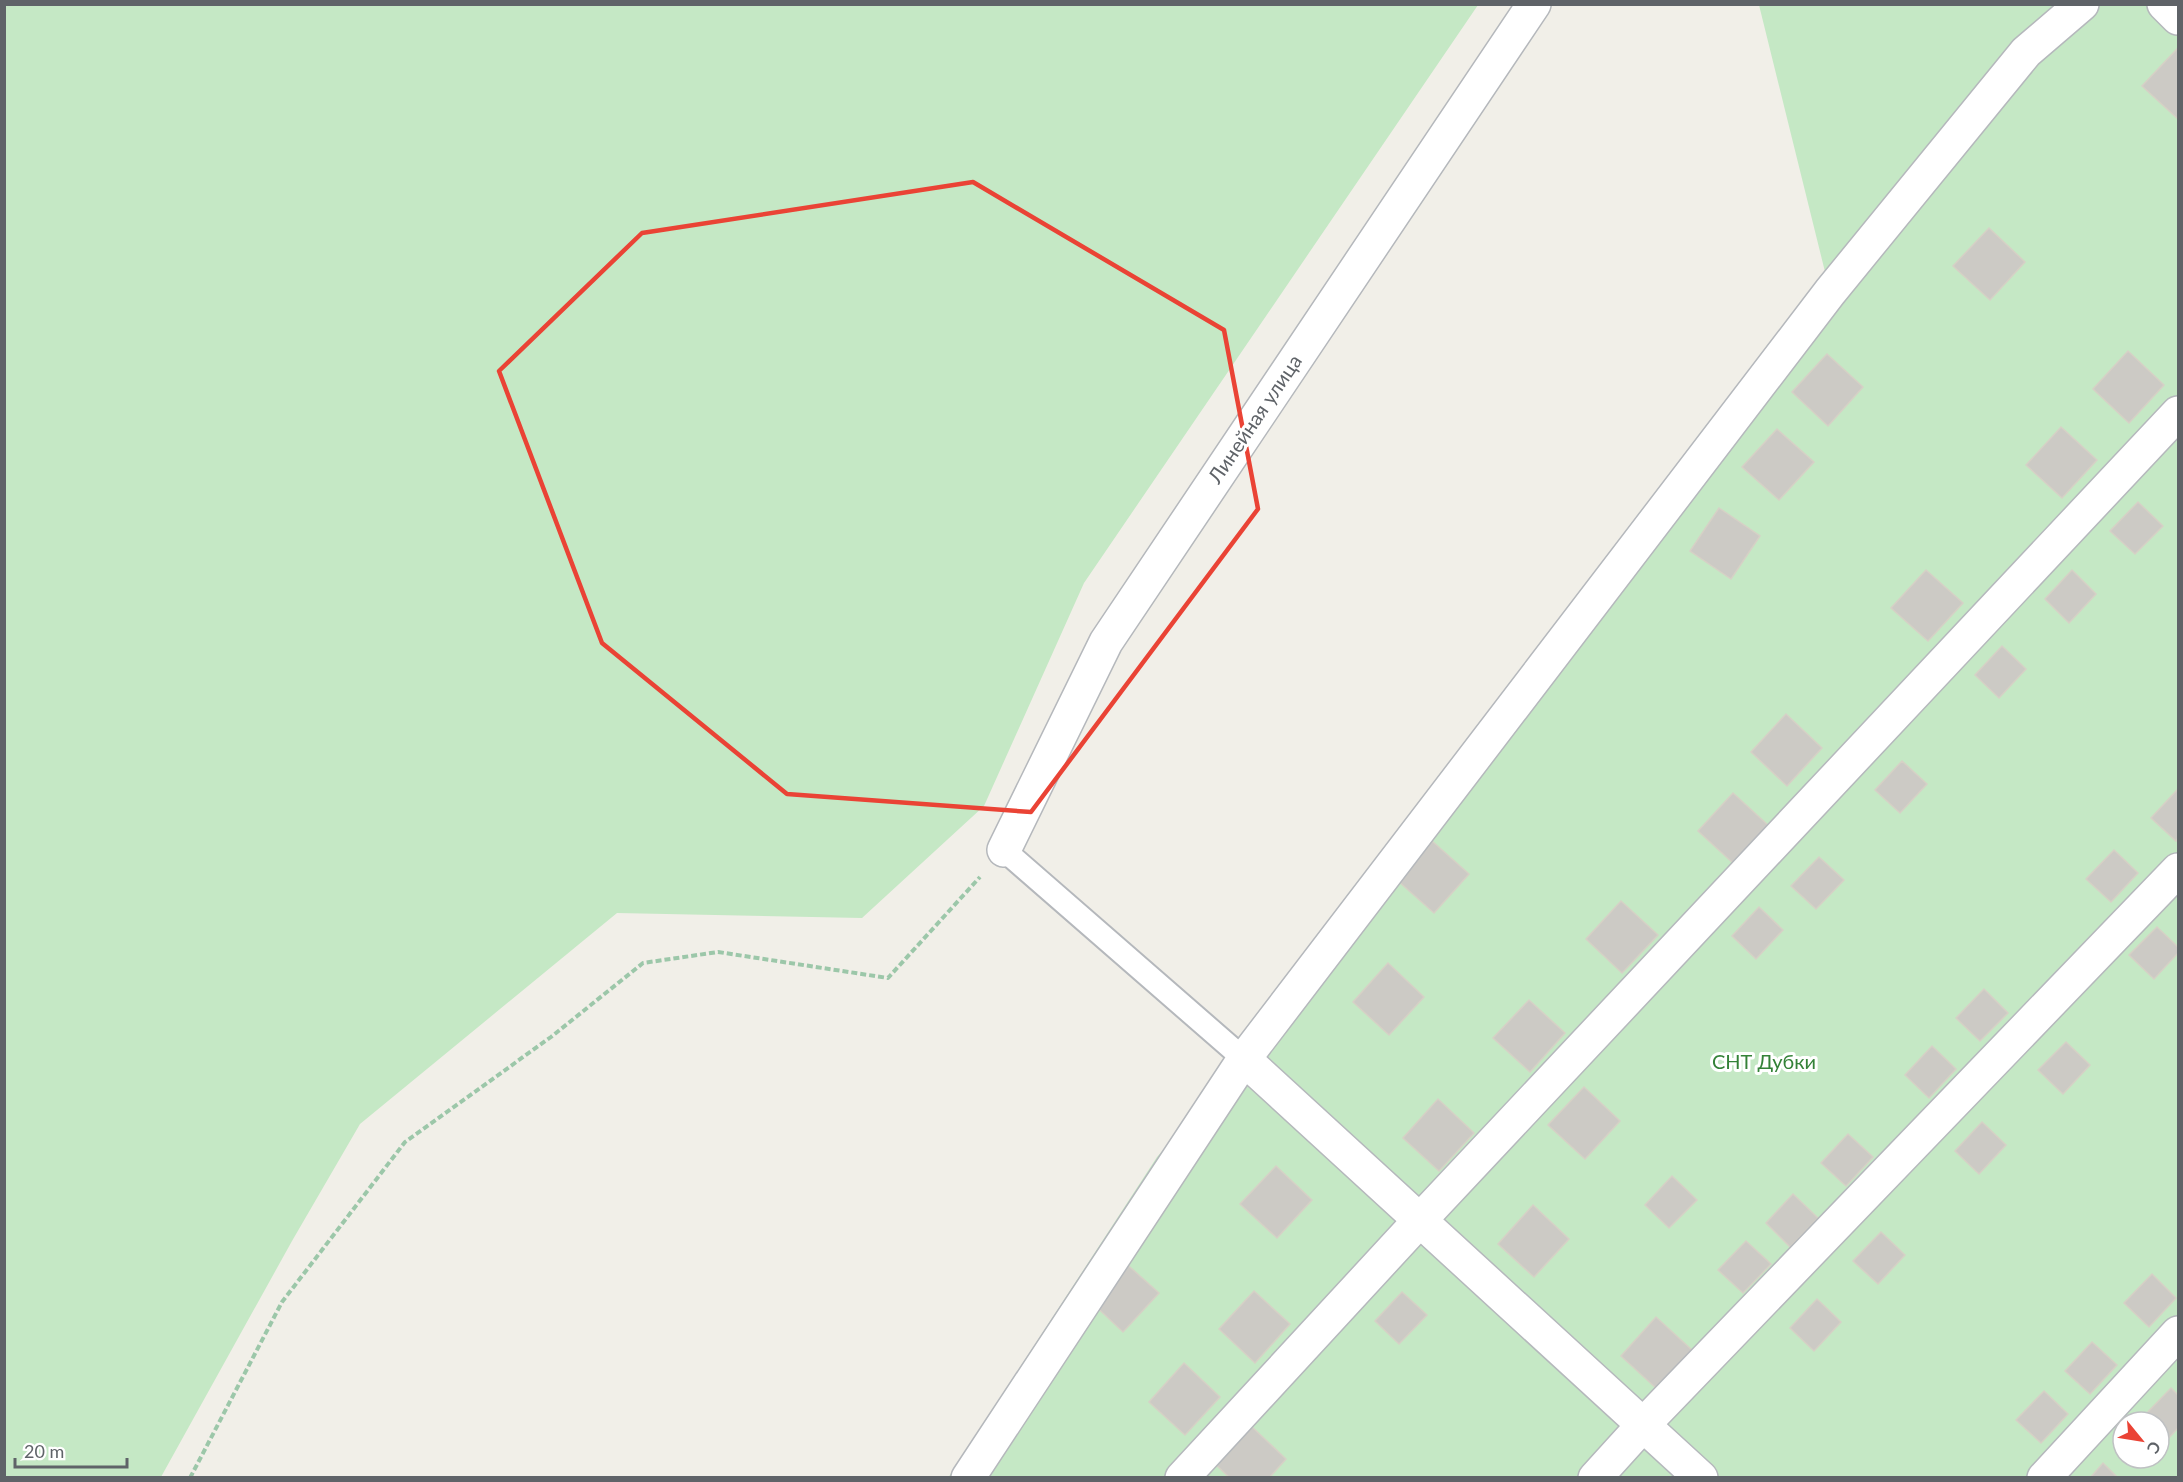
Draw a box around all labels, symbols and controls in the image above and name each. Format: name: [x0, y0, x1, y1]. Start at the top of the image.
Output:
street label: Линейная улица: [1202, 350, 1306, 488]
park label: СНТ Дубки: [1712, 1049, 1816, 1073]
north arrow: [2111, 1410, 2171, 1470]
scale bar: [15, 1431, 128, 1469]
text: С: [2143, 1438, 2165, 1457]
text: 20 m: [24, 1440, 64, 1462]

